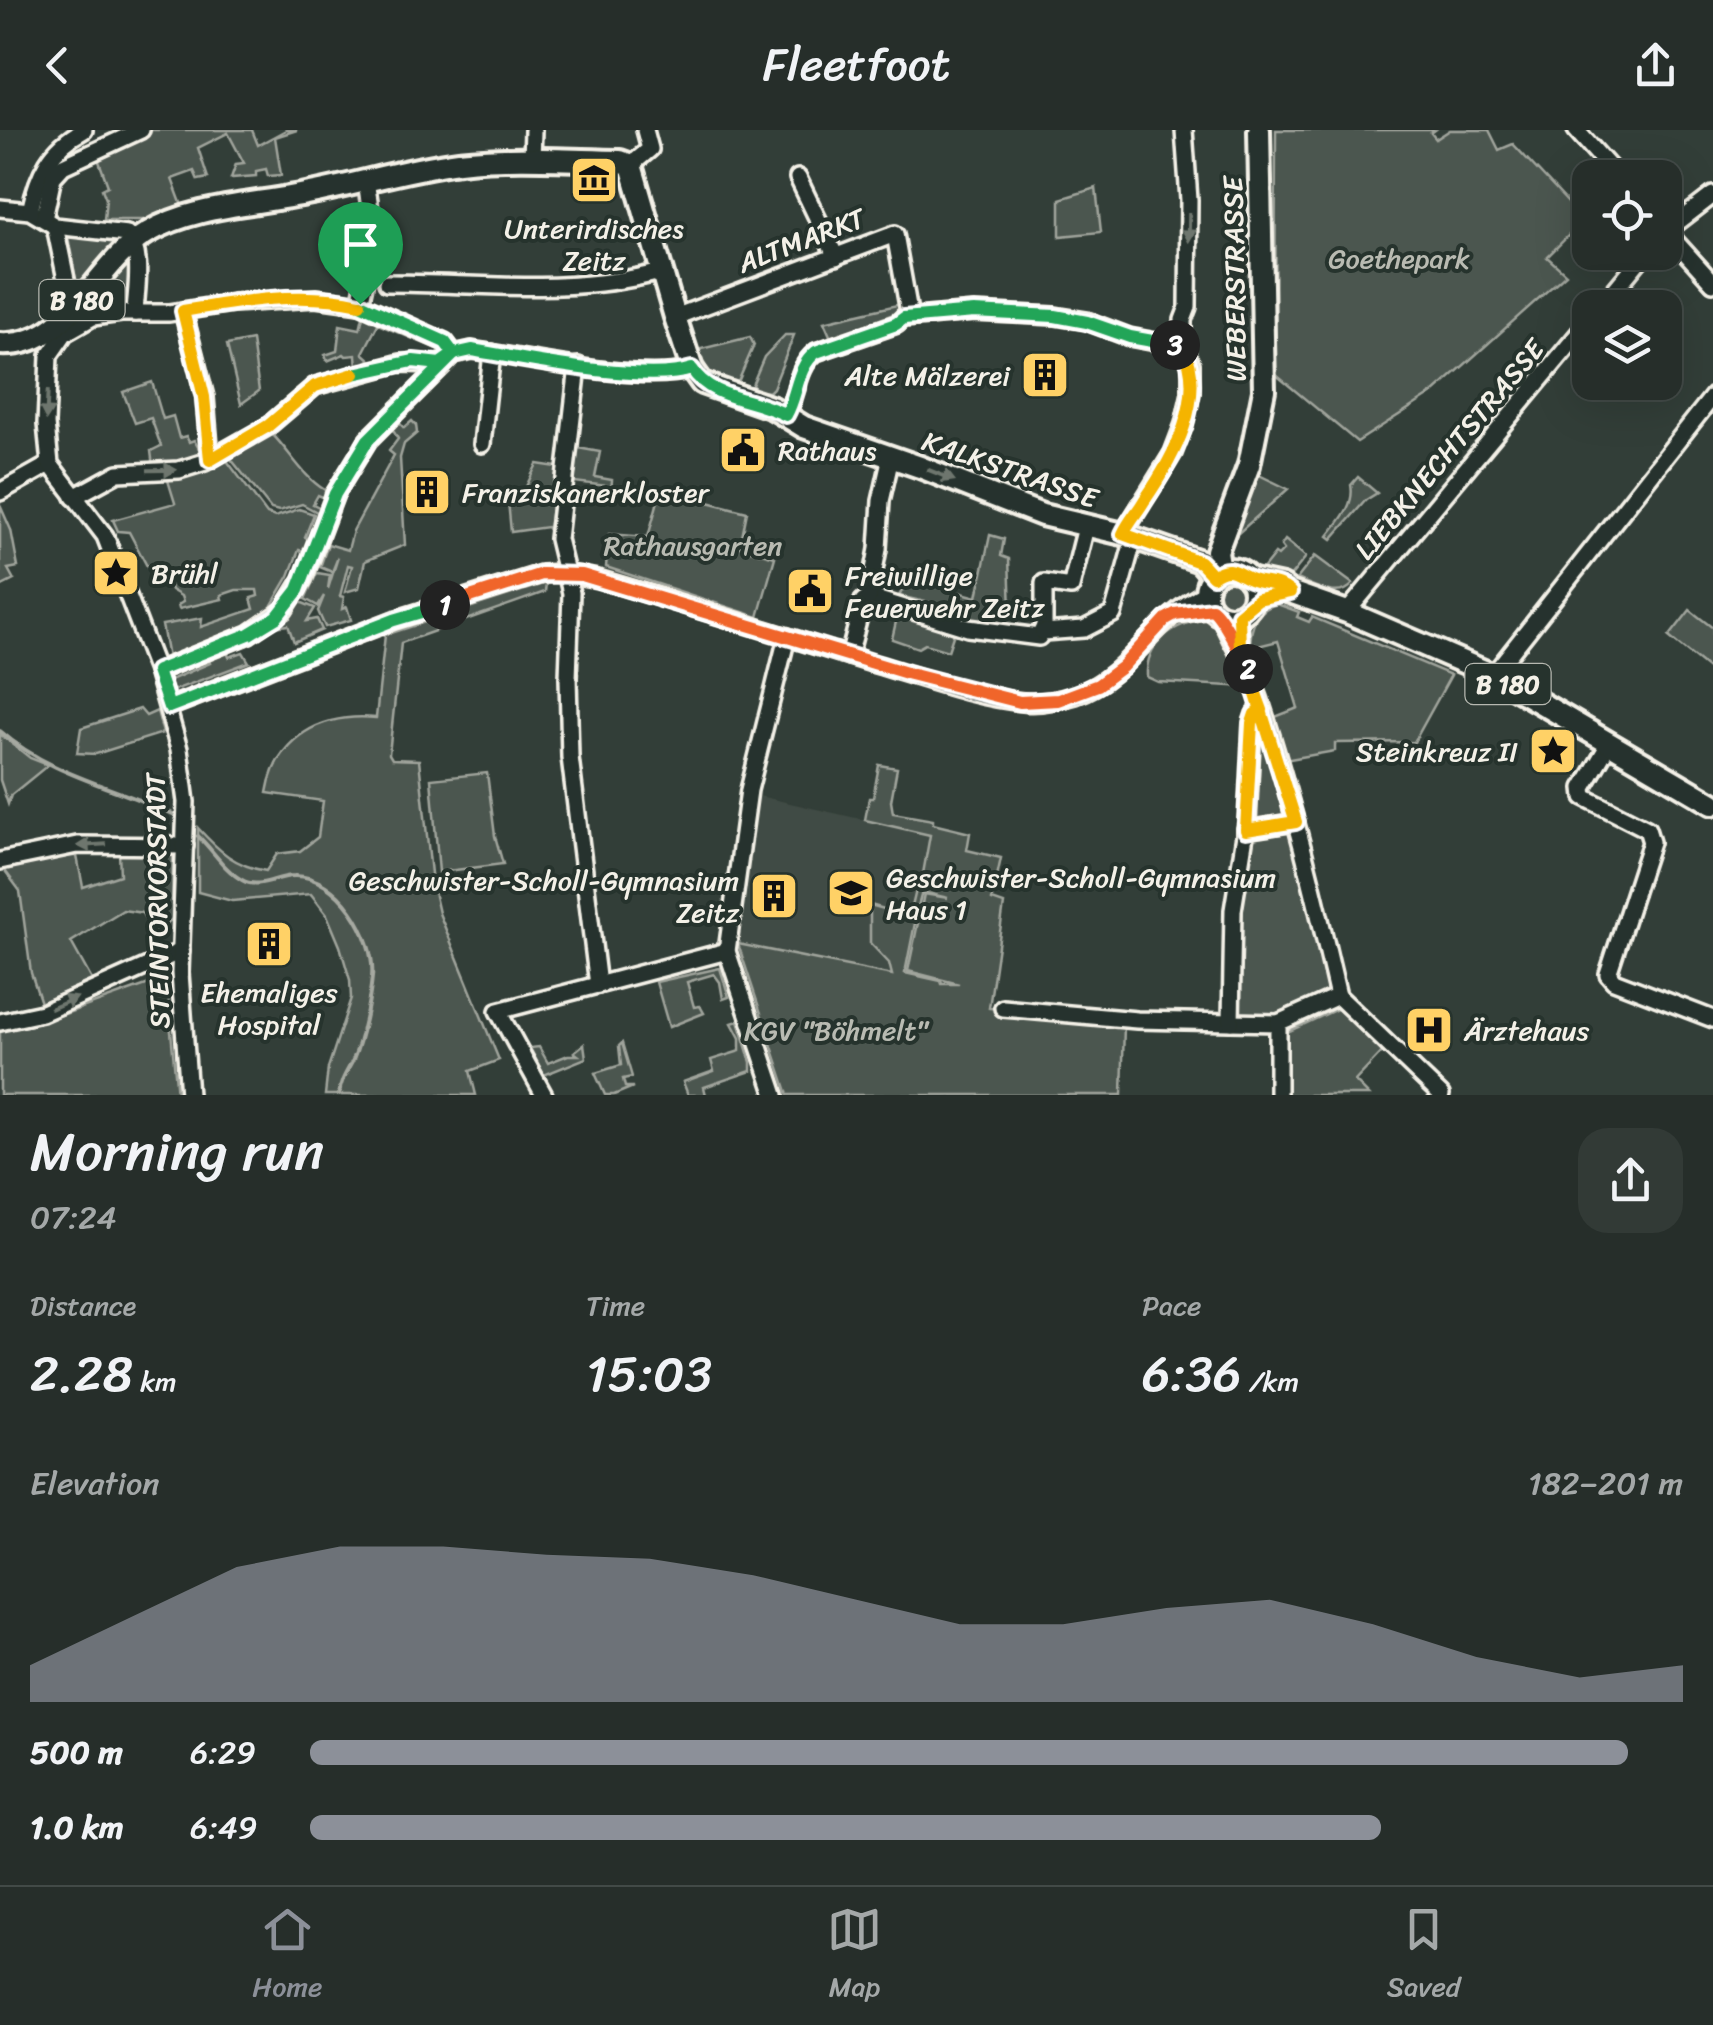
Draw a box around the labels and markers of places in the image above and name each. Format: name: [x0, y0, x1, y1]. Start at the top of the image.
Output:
museum icon: Unterirdisches Zeitz: [568, 154, 620, 206]
pin: [318, 202, 403, 305]
place label: Unterirdisches Zeitz: [504, 204, 684, 285]
pin: 3: [1150, 320, 1200, 370]
building icon: Alte Mälzerei: [1019, 349, 1071, 401]
place label: Alte Mälzerei: [843, 351, 1011, 400]
public building icon: Rathaus: [717, 424, 769, 476]
place label: Rathaus: [778, 426, 877, 475]
building icon: Franziskanerkloster: [401, 466, 453, 518]
place label: Franziskanerkloster: [462, 468, 710, 517]
place icon: Brühl: [90, 547, 142, 599]
place label: Brühl: [151, 549, 219, 598]
place label: Freiwillige Feuerwehr Zeitz: [845, 551, 1045, 632]
public building icon: Freiwillige Feuerwehr Zeitz: [784, 565, 836, 617]
pin: 1: [420, 580, 470, 630]
pin: 2: [1223, 644, 1273, 694]
place icon: Steinkreuz II: [1527, 725, 1579, 777]
place label: Steinkreuz II: [1356, 727, 1518, 776]
place label: Geschwister-Scholl-Gymnasium Haus 1: [886, 853, 1276, 934]
place label: Geschwister-Scholl-Gymnasium Zeitz: [349, 856, 740, 937]
school or university icon: Geschwister-Scholl-Gymnasium Haus 1: [825, 867, 877, 919]
building icon: Geschwister-Scholl-Gymnasium Zeitz: [748, 870, 800, 922]
building icon: Ehemaliges Hospital: [243, 918, 295, 970]
place label: Ehemaliges Hospital: [200, 968, 338, 1049]
hospital icon: Ärztehaus: [1403, 1004, 1455, 1056]
place label: Ärztehaus: [1463, 1006, 1590, 1055]

